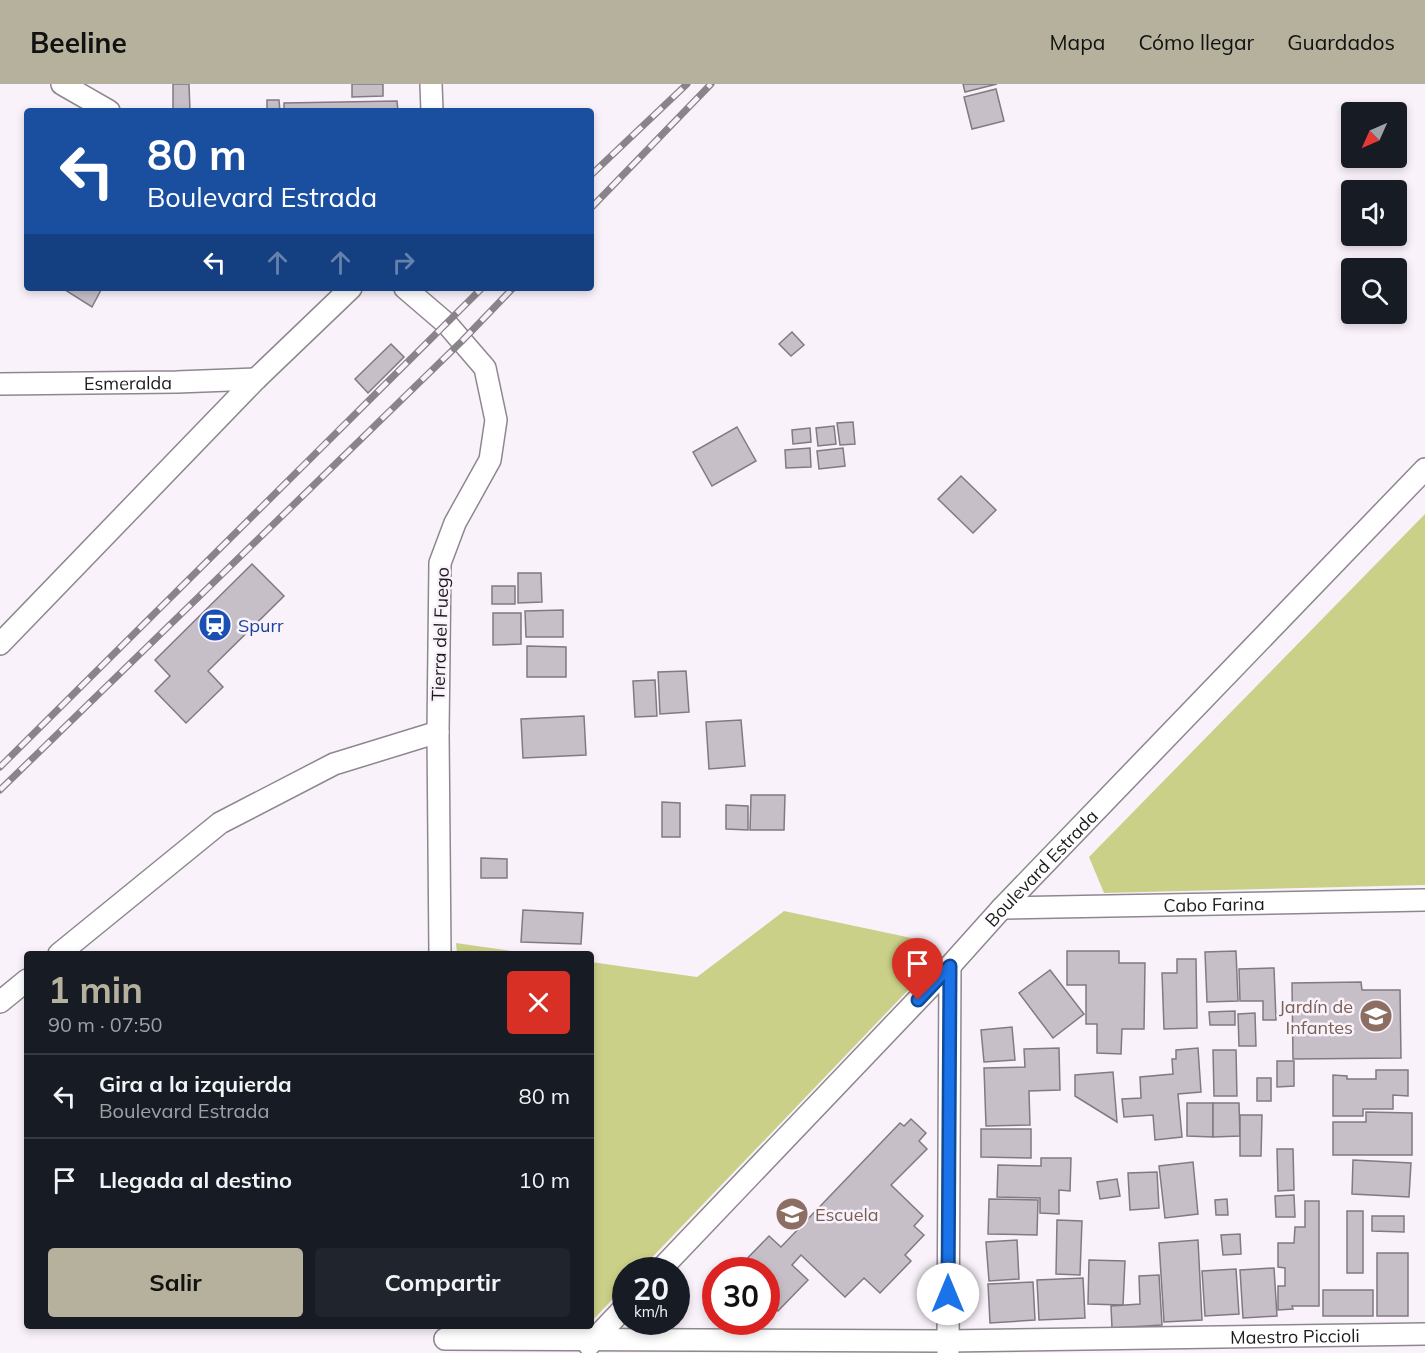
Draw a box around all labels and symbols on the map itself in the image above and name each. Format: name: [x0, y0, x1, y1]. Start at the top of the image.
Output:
north arrow: [1341, 102, 1407, 168]
street label: Esmeralda: [84, 371, 172, 395]
street label: Tierra del Fuego: [426, 567, 454, 701]
station icon: Spurr: [197, 607, 233, 643]
place label: Spurr: [238, 614, 284, 637]
street label: Boulevard Estrada: [980, 804, 1102, 931]
street label: Cabo Farina: [1163, 892, 1265, 916]
pin: [892, 938, 943, 1000]
place label: Jardín de Infantes: [1279, 995, 1353, 1039]
school or university icon: Jardín de Infantes: [1358, 998, 1394, 1034]
school or university icon: Escuela: [774, 1196, 810, 1232]
place label: Escuela: [815, 1203, 879, 1226]
speed limit sign: 30: [702, 1257, 780, 1335]
position arrow: [916, 1262, 980, 1326]
street label: Maestro Piccioli: [1230, 1323, 1360, 1348]

